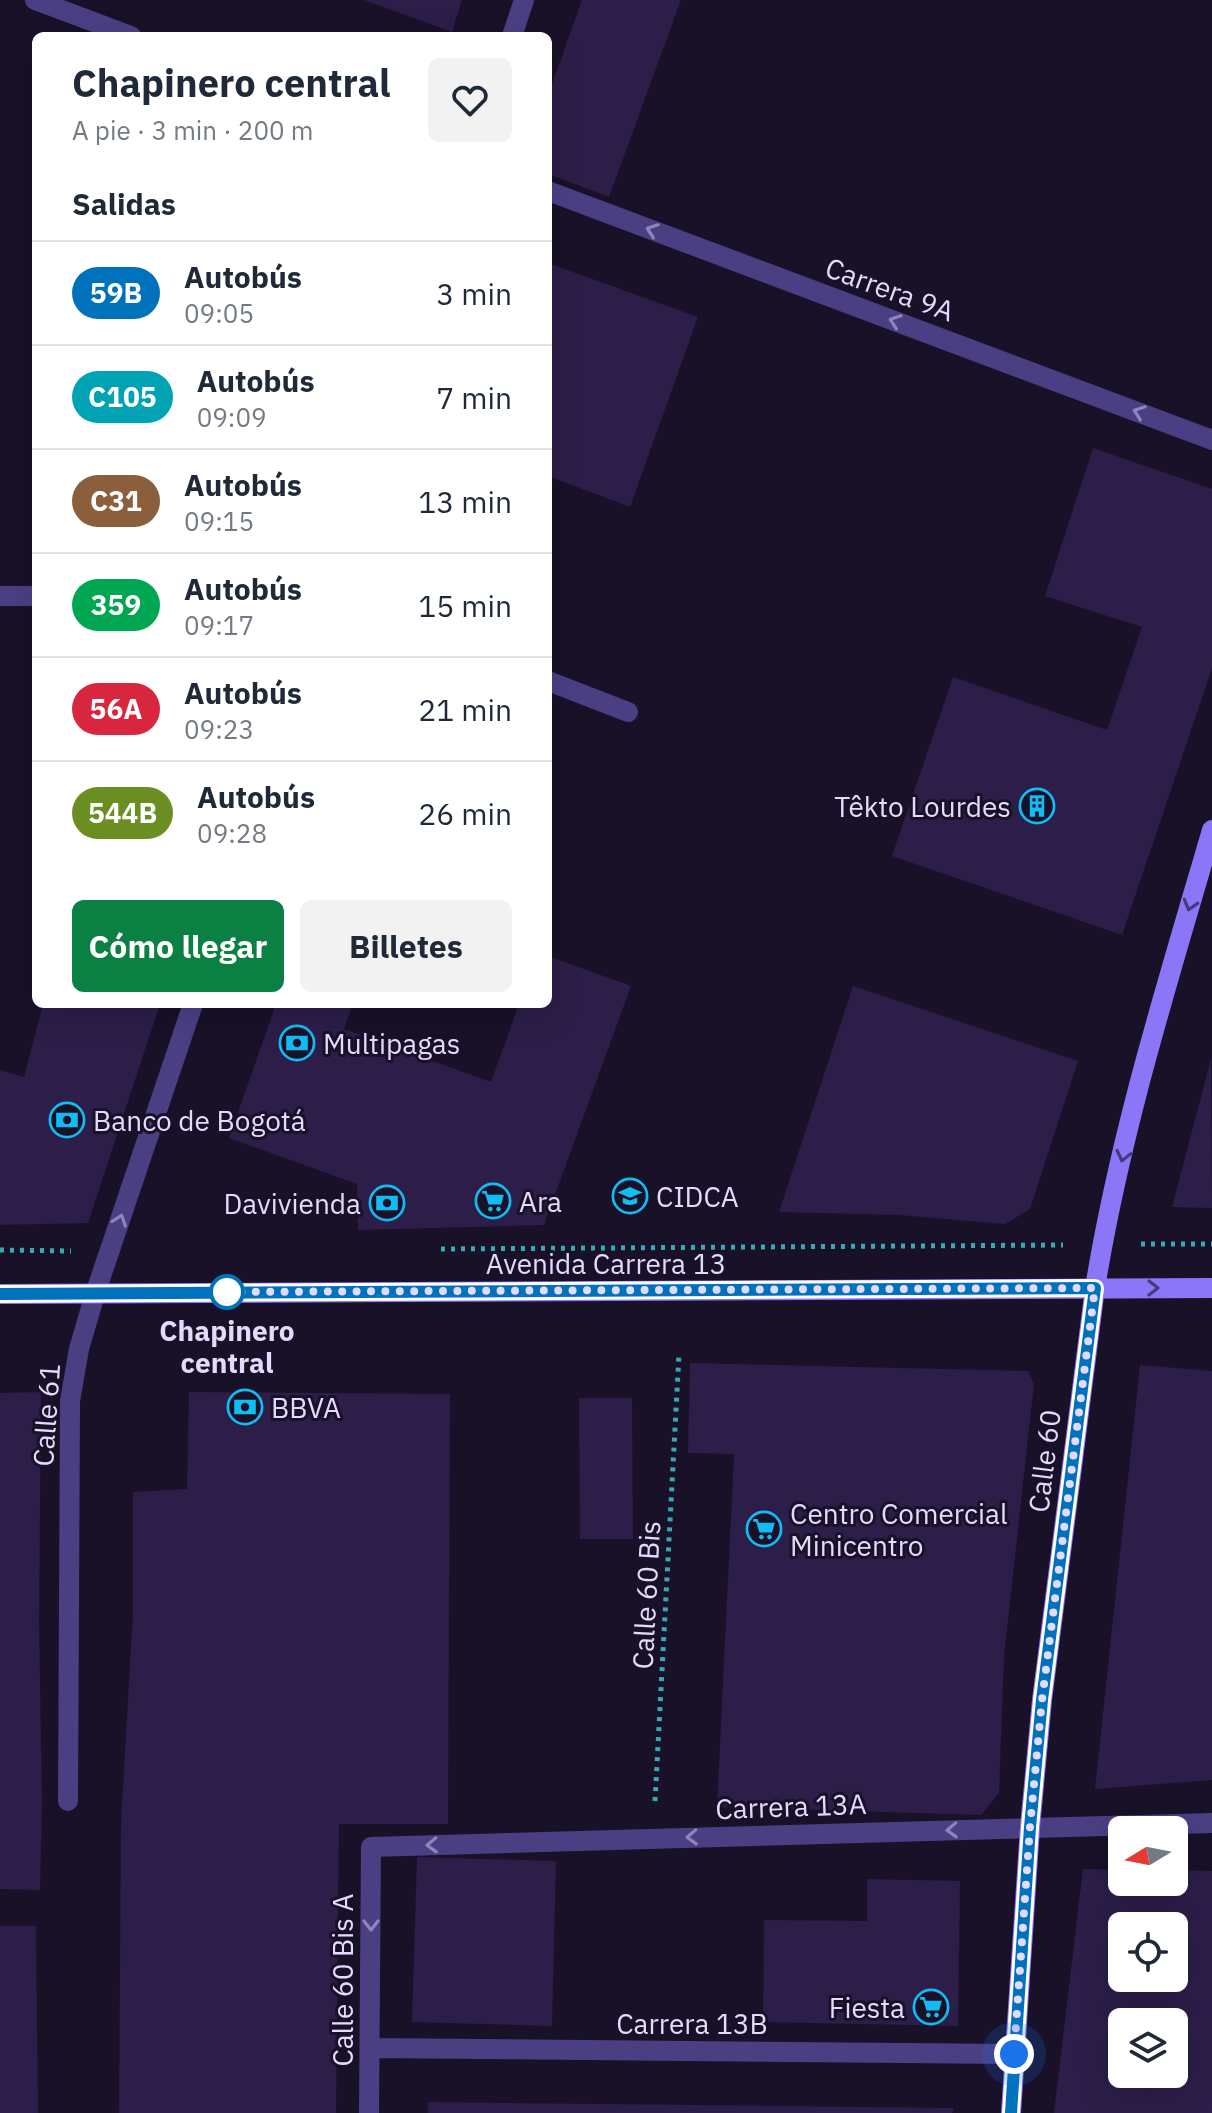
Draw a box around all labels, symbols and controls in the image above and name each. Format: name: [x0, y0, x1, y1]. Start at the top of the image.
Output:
text: Chapinero central: [72, 58, 391, 107]
button: heart: [428, 58, 512, 142]
text: A pie · 3 min · 200 m: [72, 113, 314, 147]
text: Salidas: [72, 184, 176, 223]
one-way arrow: [646, 223, 660, 240]
street label: Carrera 9A: [820, 249, 960, 329]
text: Autobús: [184, 257, 302, 296]
text: 59B: [90, 274, 142, 311]
text: 3 min: [436, 274, 512, 313]
text: 09:05: [184, 296, 254, 330]
one-way arrow: [889, 314, 903, 331]
text: Autobús: [197, 361, 315, 400]
text: C105: [88, 378, 157, 415]
text: 7 min: [436, 378, 512, 417]
text: 09:09: [197, 400, 267, 434]
one-way arrow: [1133, 405, 1147, 422]
text: Autobús: [184, 465, 302, 504]
text: C31: [90, 482, 142, 519]
text: 13 min: [418, 482, 512, 521]
text: 09:15: [184, 504, 254, 538]
text: Autobús: [184, 569, 302, 608]
text: 359: [91, 586, 141, 623]
text: 15 min: [418, 586, 512, 625]
text: 09:17: [184, 608, 254, 642]
text: Autobús: [184, 673, 302, 712]
text: 56A: [90, 690, 142, 727]
text: 21 min: [418, 690, 512, 729]
text: 09:23: [184, 712, 254, 746]
text: Autobús: [197, 777, 315, 816]
building icon: Têkto Lourdes: [1018, 787, 1056, 825]
place label: Têkto Lourdes: [834, 788, 1011, 825]
text: 544B: [88, 794, 157, 831]
text: 26 min: [418, 794, 512, 833]
text: 09:28: [197, 816, 267, 850]
one-way arrow: [1183, 898, 1199, 912]
button: Cómo llegar: [72, 900, 284, 992]
button: Billetes: [300, 900, 512, 992]
bank icon: Multipagas: [278, 1024, 316, 1062]
place label: Multipagas: [323, 1025, 460, 1062]
bank icon: Banco de Bogotá: [48, 1101, 86, 1139]
place label: Banco de Bogotá: [93, 1102, 306, 1139]
one-way arrow: [1115, 1149, 1132, 1163]
school or university icon: CIDCA: [611, 1177, 649, 1215]
place label: CIDCA: [656, 1178, 739, 1215]
supermarket icon: Ara: [474, 1182, 512, 1220]
place label: Ara: [519, 1183, 562, 1220]
bank icon: Davivienda: [368, 1184, 406, 1222]
place label: Davivienda: [223, 1185, 361, 1222]
one-way arrow: [111, 1214, 127, 1228]
street label: Avenida Carrera 13: [486, 1245, 726, 1282]
marker: Chapinero central: [210, 1275, 244, 1309]
one-way arrow: [1147, 1279, 1160, 1297]
place label: Chapinero central: [159, 1312, 295, 1381]
street label: Calle 61: [24, 1362, 68, 1468]
bank icon: BBVA: [226, 1388, 264, 1426]
place label: BBVA: [271, 1389, 341, 1426]
street label: Calle 60: [1019, 1408, 1069, 1514]
place label: Centro Comercial Minicentro: [790, 1495, 1008, 1564]
supermarket icon: Centro Comercial Minicentro: [745, 1510, 783, 1548]
street label: Calle 60 Bis: [624, 1520, 668, 1670]
street label: Carrera 13A: [715, 1785, 867, 1827]
north arrow: [1108, 1816, 1188, 1896]
map controls: [1108, 1816, 1188, 2088]
one-way arrow: [945, 1821, 958, 1838]
one-way arrow: [685, 1829, 698, 1846]
one-way arrow: [425, 1837, 438, 1854]
street label: Calle 60 Bis A: [324, 1893, 361, 2067]
button: locate: [1108, 1912, 1188, 1992]
one-way arrow: [362, 1919, 380, 1932]
supermarket icon: Fiesta: [912, 1988, 950, 2026]
place label: Fiesta: [829, 1989, 905, 2026]
street label: Carrera 13B: [616, 2005, 768, 2042]
button: layers: [1108, 2008, 1188, 2088]
your location: [994, 2034, 1034, 2074]

